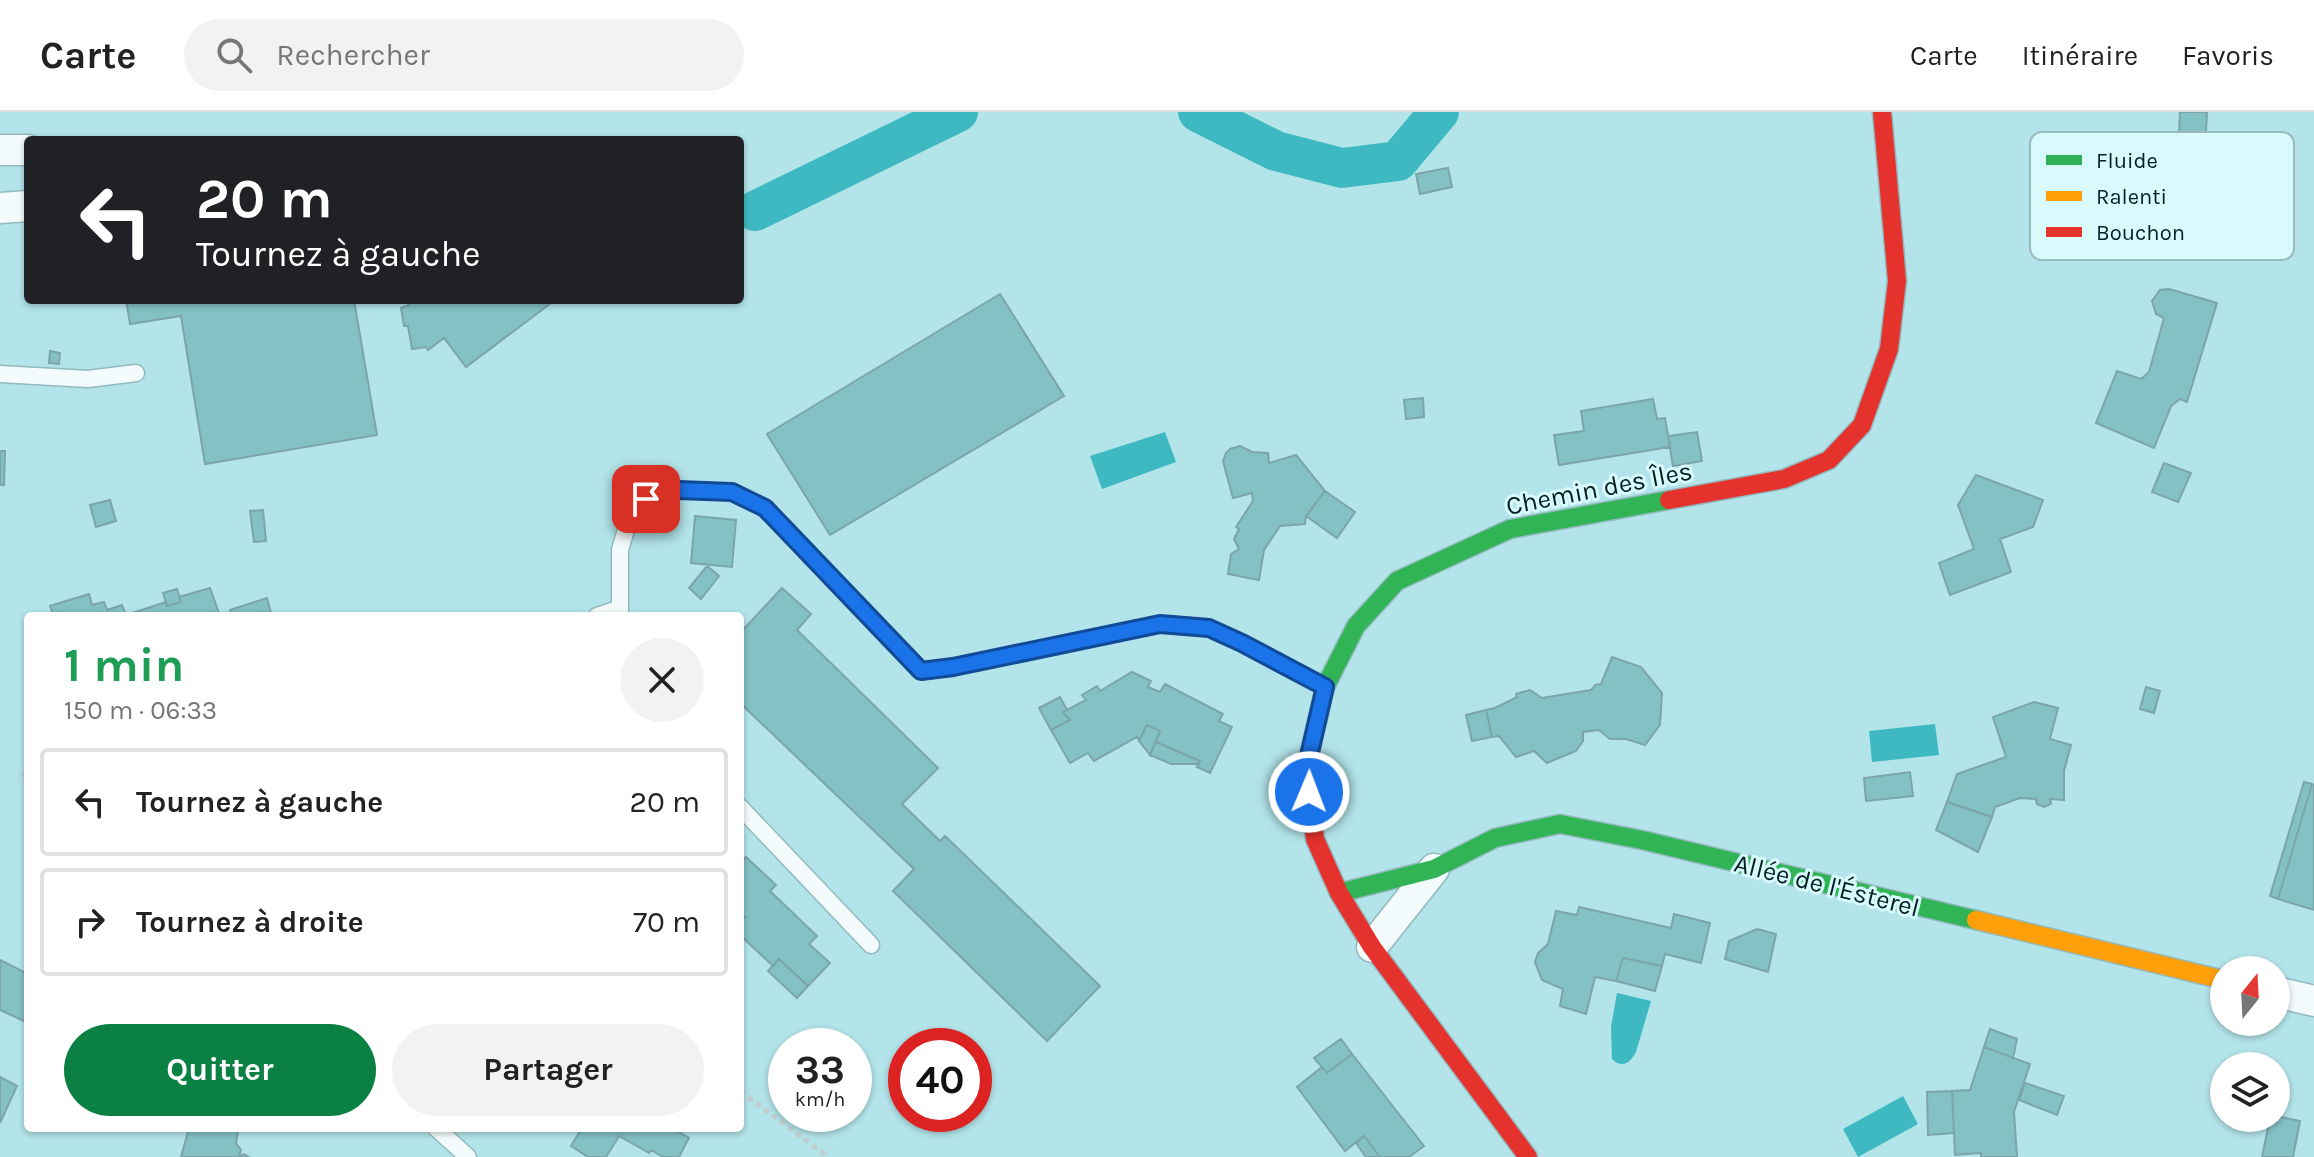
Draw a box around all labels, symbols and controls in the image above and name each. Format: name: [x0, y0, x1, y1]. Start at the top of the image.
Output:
search box: [184, 19, 744, 91]
text: Carte: [40, 33, 136, 78]
icon: search: [212, 33, 256, 77]
text: Rechercher: [276, 37, 430, 73]
text: Carte: [1910, 39, 1978, 72]
text: Itinéraire: [2022, 39, 2138, 72]
text: Favoris: [2182, 39, 2274, 72]
legend: [2030, 132, 2294, 260]
text: Fluide: [2096, 148, 2158, 174]
text: 20 m: [196, 166, 333, 231]
icon: left: [64, 168, 168, 272]
text: Ralenti: [2096, 184, 2167, 210]
text: Bouchon: [2096, 220, 2185, 246]
text: Tournez à gauche: [196, 233, 481, 275]
street label: Chemin des Îles: [1503, 455, 1695, 522]
pin: [612, 465, 680, 533]
icon: arrive: [624, 477, 668, 521]
text: 1 min: [64, 637, 184, 693]
button: close: [620, 638, 704, 722]
text: 150 m · 06:33: [64, 695, 217, 726]
position arrow: [1267, 750, 1351, 834]
icon: left: [68, 780, 112, 824]
text: Tournez à gauche: [136, 784, 383, 820]
text: 20 m: [630, 784, 700, 820]
street label: Allée de l'Ésterel: [1731, 847, 1923, 923]
icon: right: [68, 900, 112, 944]
text: Tournez à droite: [136, 904, 364, 940]
text: 70 m: [633, 904, 700, 940]
north arrow: [2210, 956, 2290, 1036]
map controls: [2210, 956, 2290, 1132]
button: Quitter: [64, 1024, 376, 1116]
button: Partager: [392, 1024, 704, 1116]
speed limit sign: 40: [888, 1028, 992, 1132]
text: 33: [795, 1046, 845, 1093]
button: layers: [2210, 1052, 2290, 1132]
text: km/h: [795, 1088, 845, 1111]

